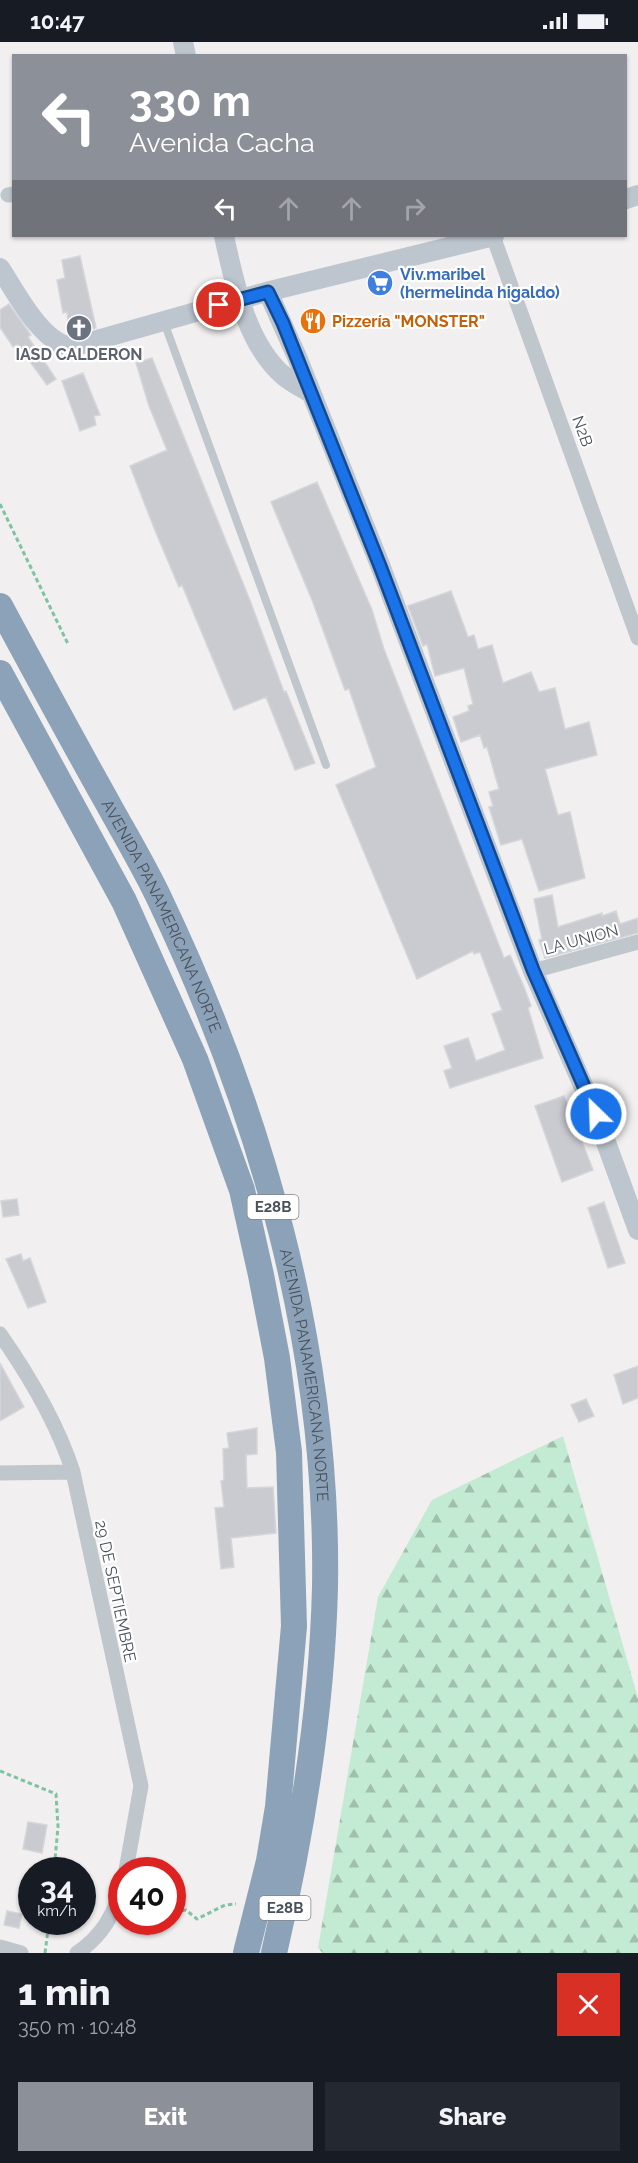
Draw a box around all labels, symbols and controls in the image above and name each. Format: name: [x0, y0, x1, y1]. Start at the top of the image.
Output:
text: 10:47: [30, 8, 85, 34]
text: 330 m: [129, 77, 251, 126]
icon: left: [30, 78, 108, 156]
text: Avenida Cacha: [129, 127, 315, 158]
icon: left: [209, 192, 242, 225]
icon: ahead: [272, 192, 305, 225]
icon: ahead: [335, 192, 368, 225]
icon: right: [398, 192, 431, 225]
place label: Viv.maribel (hermelinda higaldo): [400, 265, 560, 302]
supermarket icon: Viv.maribel (hermelinda higaldo): [365, 268, 395, 298]
pin: [193, 279, 244, 330]
icon: arrive: [202, 288, 235, 321]
restaurant icon: Pizzería "MONSTER": [298, 306, 328, 336]
place label: Pizzería "MONSTER": [332, 312, 485, 331]
church icon: IASD CALDERON: [64, 313, 94, 343]
place label: IASD CALDERON: [15, 345, 143, 364]
street label: N2B: [568, 413, 597, 449]
street label: AVENIDA PANAMERICANA NORTE: [98, 796, 225, 1036]
street label: LA UNION: [542, 920, 621, 959]
position arrow: [564, 1082, 628, 1146]
road number: E28B: [248, 1195, 298, 1219]
street label: AVENIDA PANAMERICANA NORTE: [276, 1246, 332, 1503]
street label: 29 DE SEPTIEMBRE: [91, 1518, 140, 1664]
speed limit sign: 40: [108, 1857, 186, 1935]
text: 34: [40, 1871, 74, 1906]
road number: E28B: [260, 1896, 310, 1920]
text: km/h: [37, 1902, 77, 1920]
text: 1 min: [18, 1971, 110, 2013]
button: close: [557, 1973, 620, 2036]
text: 350 m · 10:48: [18, 2015, 137, 2039]
button: Exit: [18, 2082, 313, 2151]
button: Share: [325, 2082, 620, 2151]

